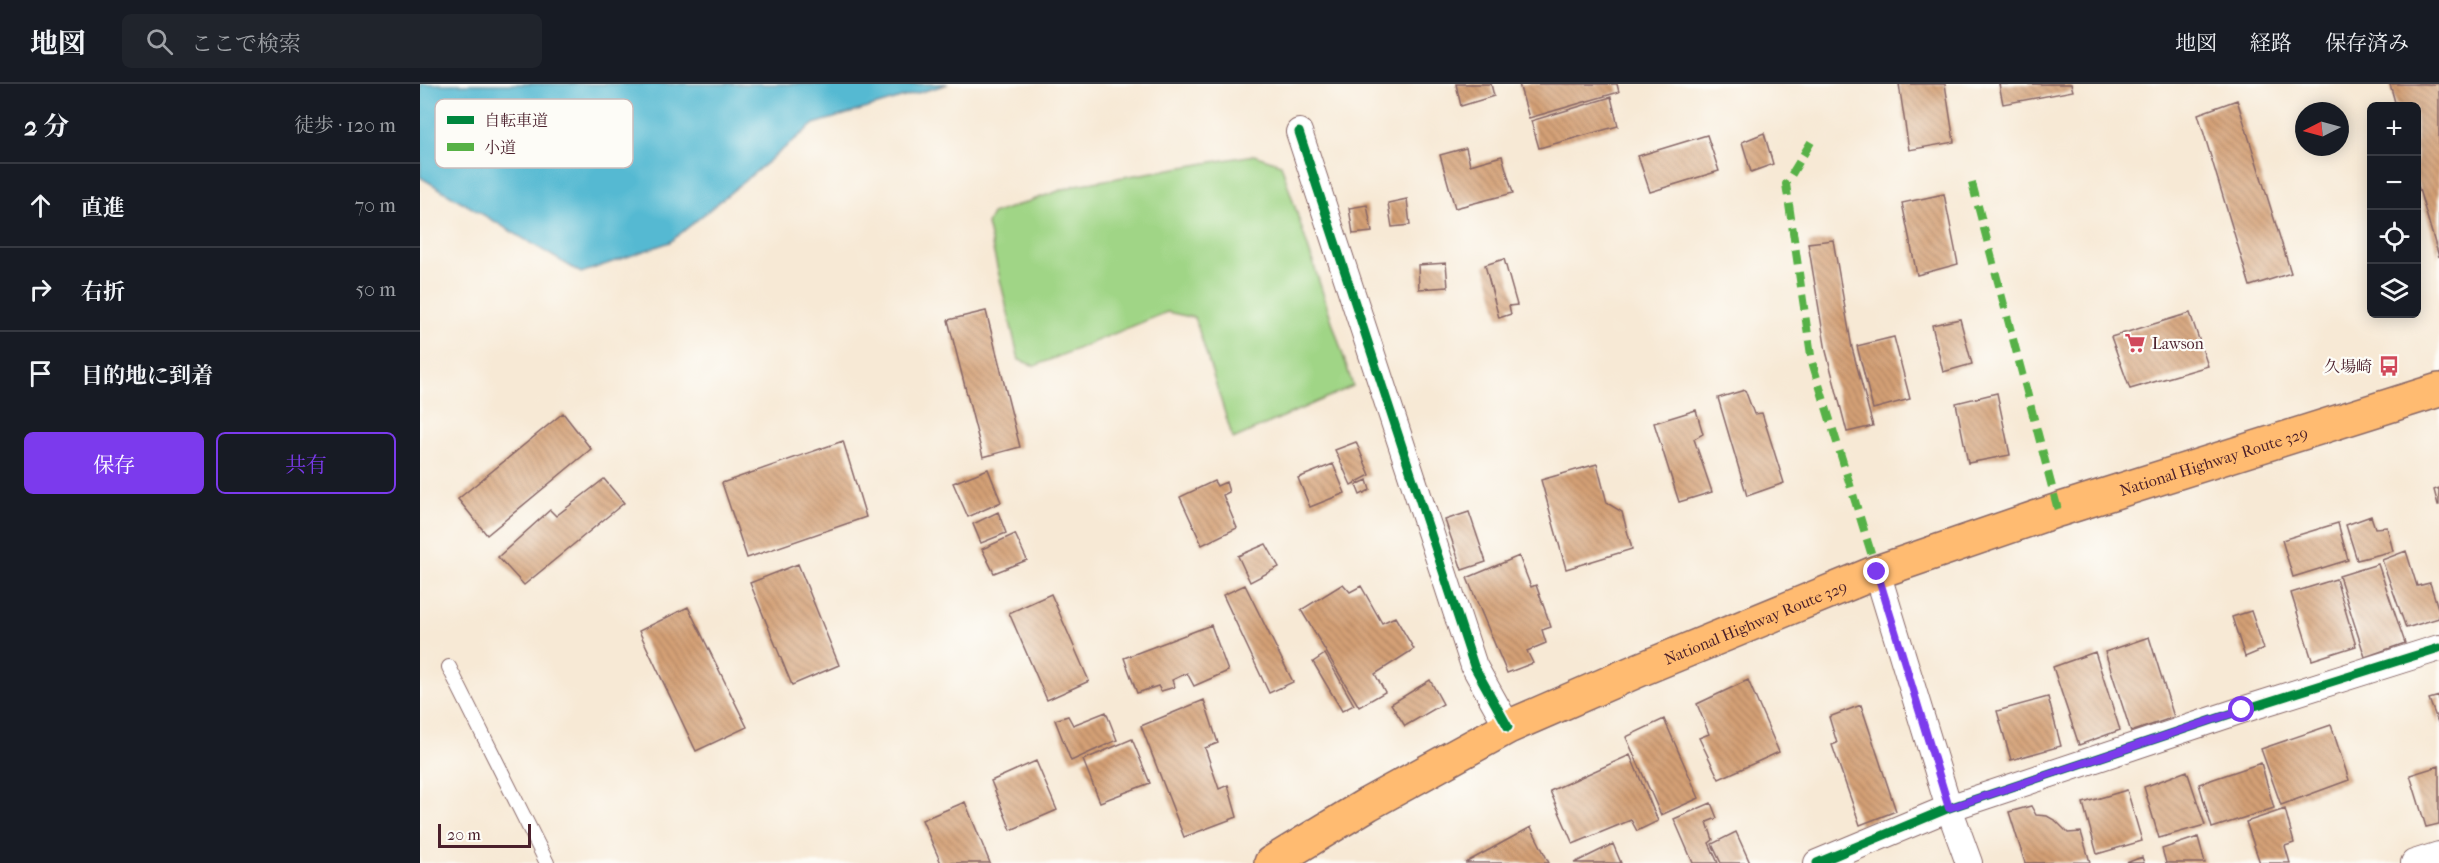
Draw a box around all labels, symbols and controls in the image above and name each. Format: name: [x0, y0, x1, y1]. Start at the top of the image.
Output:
search box: [122, 14, 542, 68]
icon: search: [143, 25, 176, 58]
text: 地図: [30, 27, 86, 60]
text: ここで検索: [191, 31, 301, 57]
text: 地図: [2175, 31, 2217, 55]
text: 経路: [2250, 31, 2292, 55]
text: 保存済み: [2325, 31, 2409, 55]
legend: [435, 99, 633, 168]
north arrow: [2295, 102, 2349, 156]
map controls: [2367, 102, 2421, 318]
button: +: [2367, 102, 2421, 156]
text: 2 分: [24, 111, 69, 142]
text: 自転車道: [484, 111, 548, 130]
text: 徒歩 · 120 m: [294, 114, 396, 137]
text: 小道: [484, 138, 516, 157]
button: −: [2367, 156, 2421, 210]
icon: ahead: [24, 189, 57, 222]
text: 70 m: [354, 194, 396, 217]
text: 直進: [81, 195, 125, 221]
button: locate: [2367, 210, 2421, 264]
button: layers: [2367, 264, 2421, 318]
icon: right: [24, 273, 57, 306]
text: 50 m: [355, 278, 396, 301]
text: 右折: [81, 279, 125, 305]
supermarket icon: Lawson: [2123, 331, 2147, 355]
place label: Lawson: [2152, 334, 2205, 353]
bus stop icon: 久場崎: [2377, 354, 2401, 378]
icon: arrive: [24, 357, 57, 390]
place label: 久場崎: [2324, 357, 2372, 376]
text: 目的地に到着: [81, 363, 213, 389]
street label: National Highway Route 329: [2117, 423, 2310, 500]
button: 保存: [24, 432, 204, 494]
button: 共有: [216, 432, 396, 494]
route end: [1863, 558, 1889, 584]
street label: National Highway Route 329: [1661, 576, 1850, 669]
route start: [2228, 696, 2254, 722]
scale bar: [438, 821, 531, 848]
text: 20 m: [447, 825, 481, 844]

